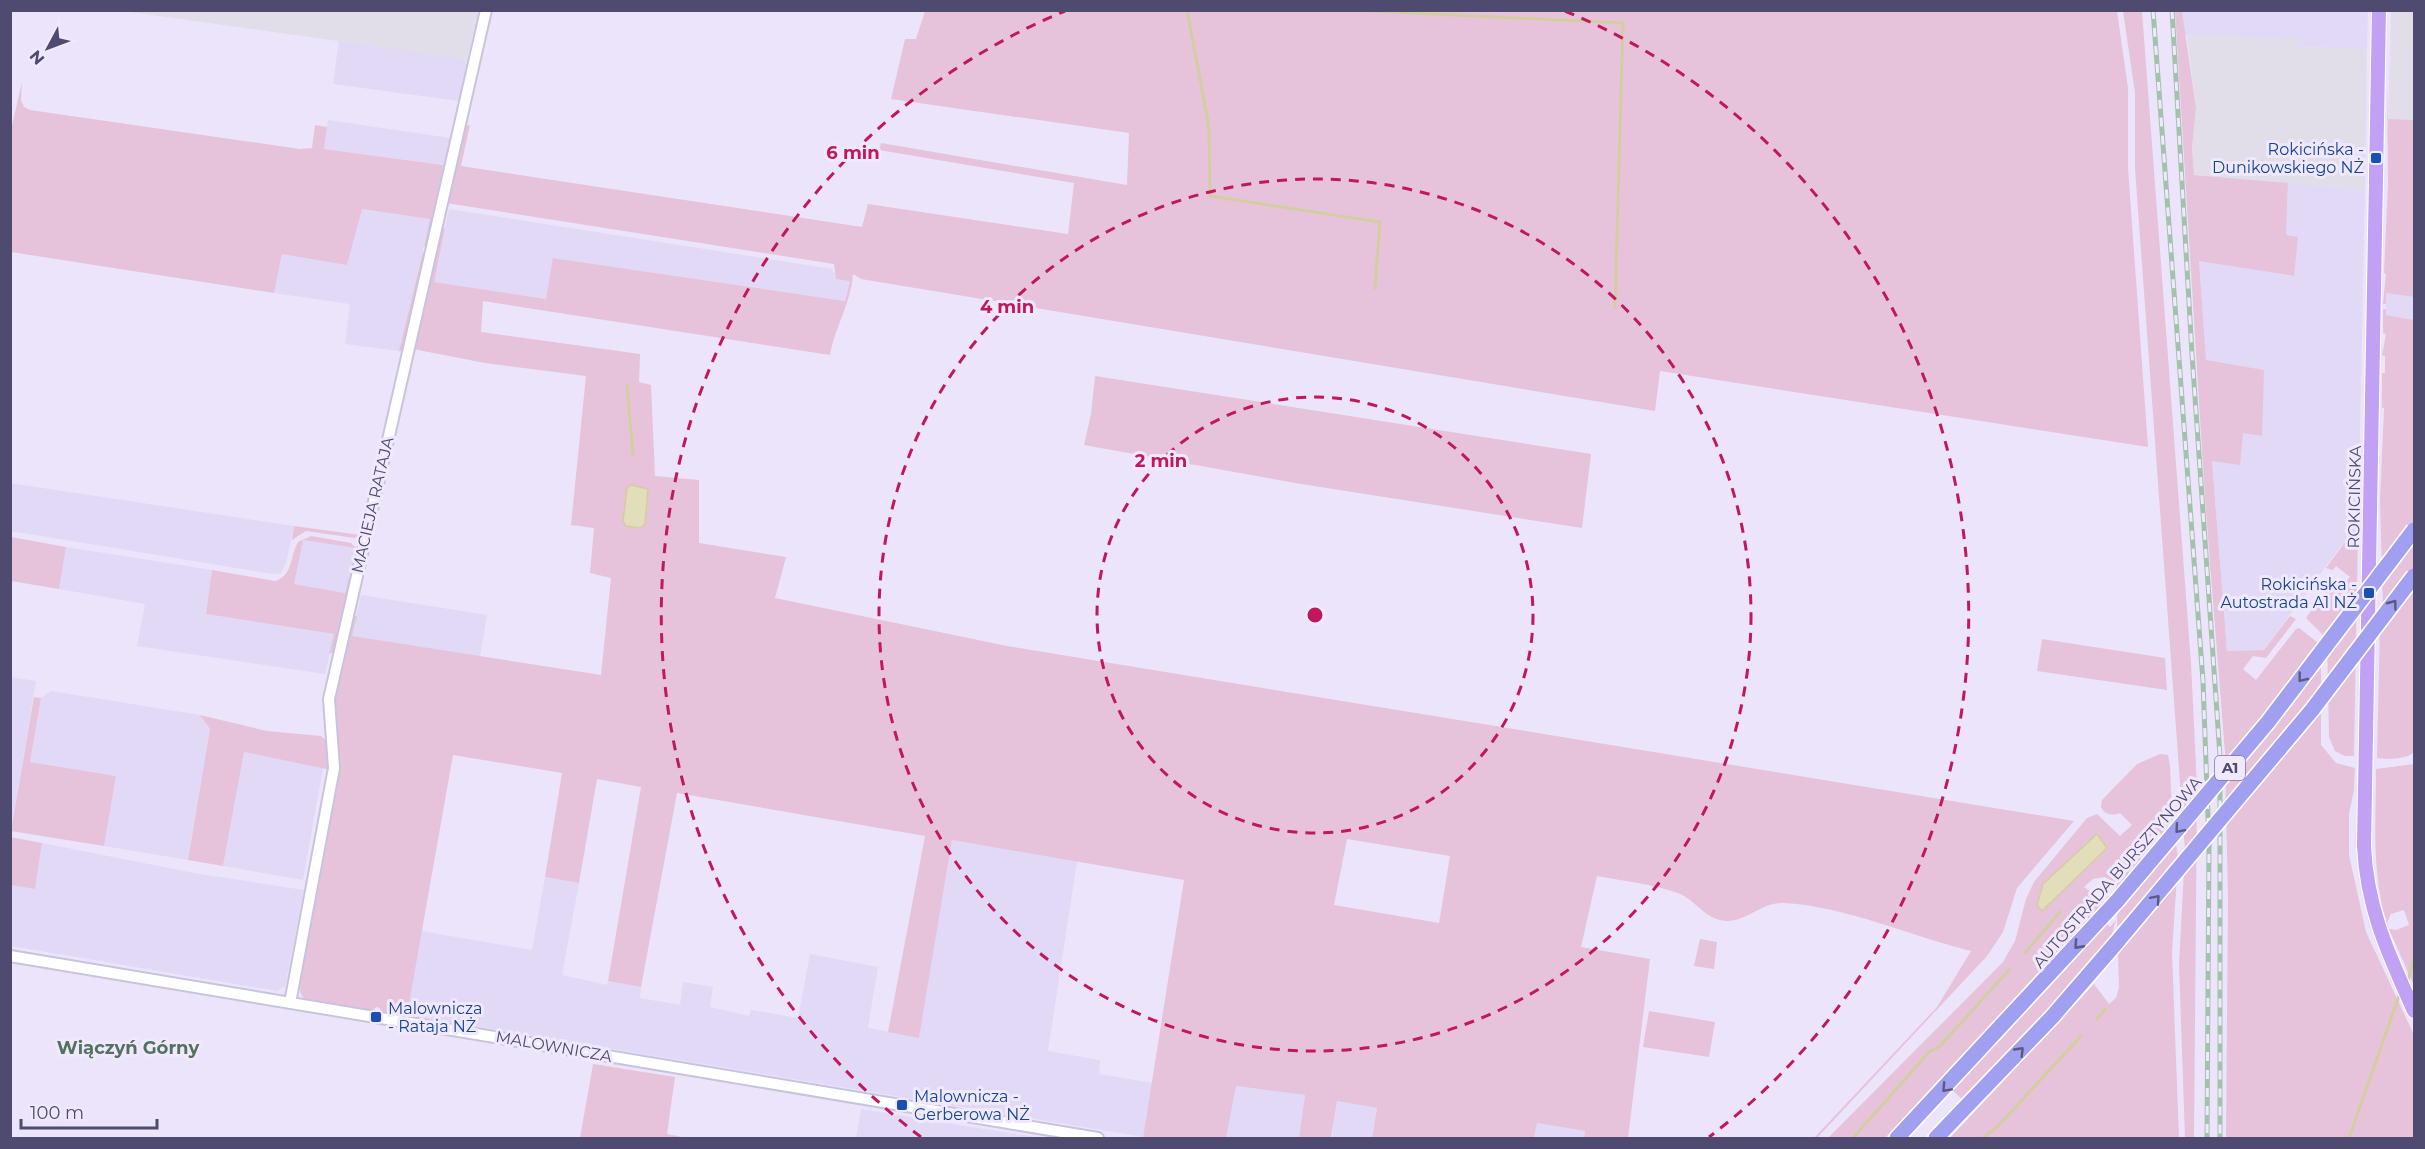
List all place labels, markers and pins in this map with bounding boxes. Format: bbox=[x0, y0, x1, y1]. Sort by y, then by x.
place label: Rokicińska - Dunikowskiego NŻ bbox=[2212, 140, 2364, 177]
marker: Rokicińska - Dunikowskiego NŻ bbox=[2369, 151, 2383, 165]
place label: Rokicińska - Autostrada A1 NŻ bbox=[2221, 575, 2357, 612]
marker: Rokicińska - Autostrada A1 NŻ bbox=[2362, 586, 2376, 600]
centre of rings bbox=[1305, 605, 1325, 625]
place label: Malownicza - Rataja NŻ bbox=[388, 999, 483, 1036]
marker: Malownicza - Rataja NŻ bbox=[369, 1010, 383, 1024]
place label: Malownicza - Gerberowa NŻ bbox=[914, 1087, 1030, 1124]
marker: Malownicza - Gerberowa NŻ bbox=[895, 1098, 909, 1112]

